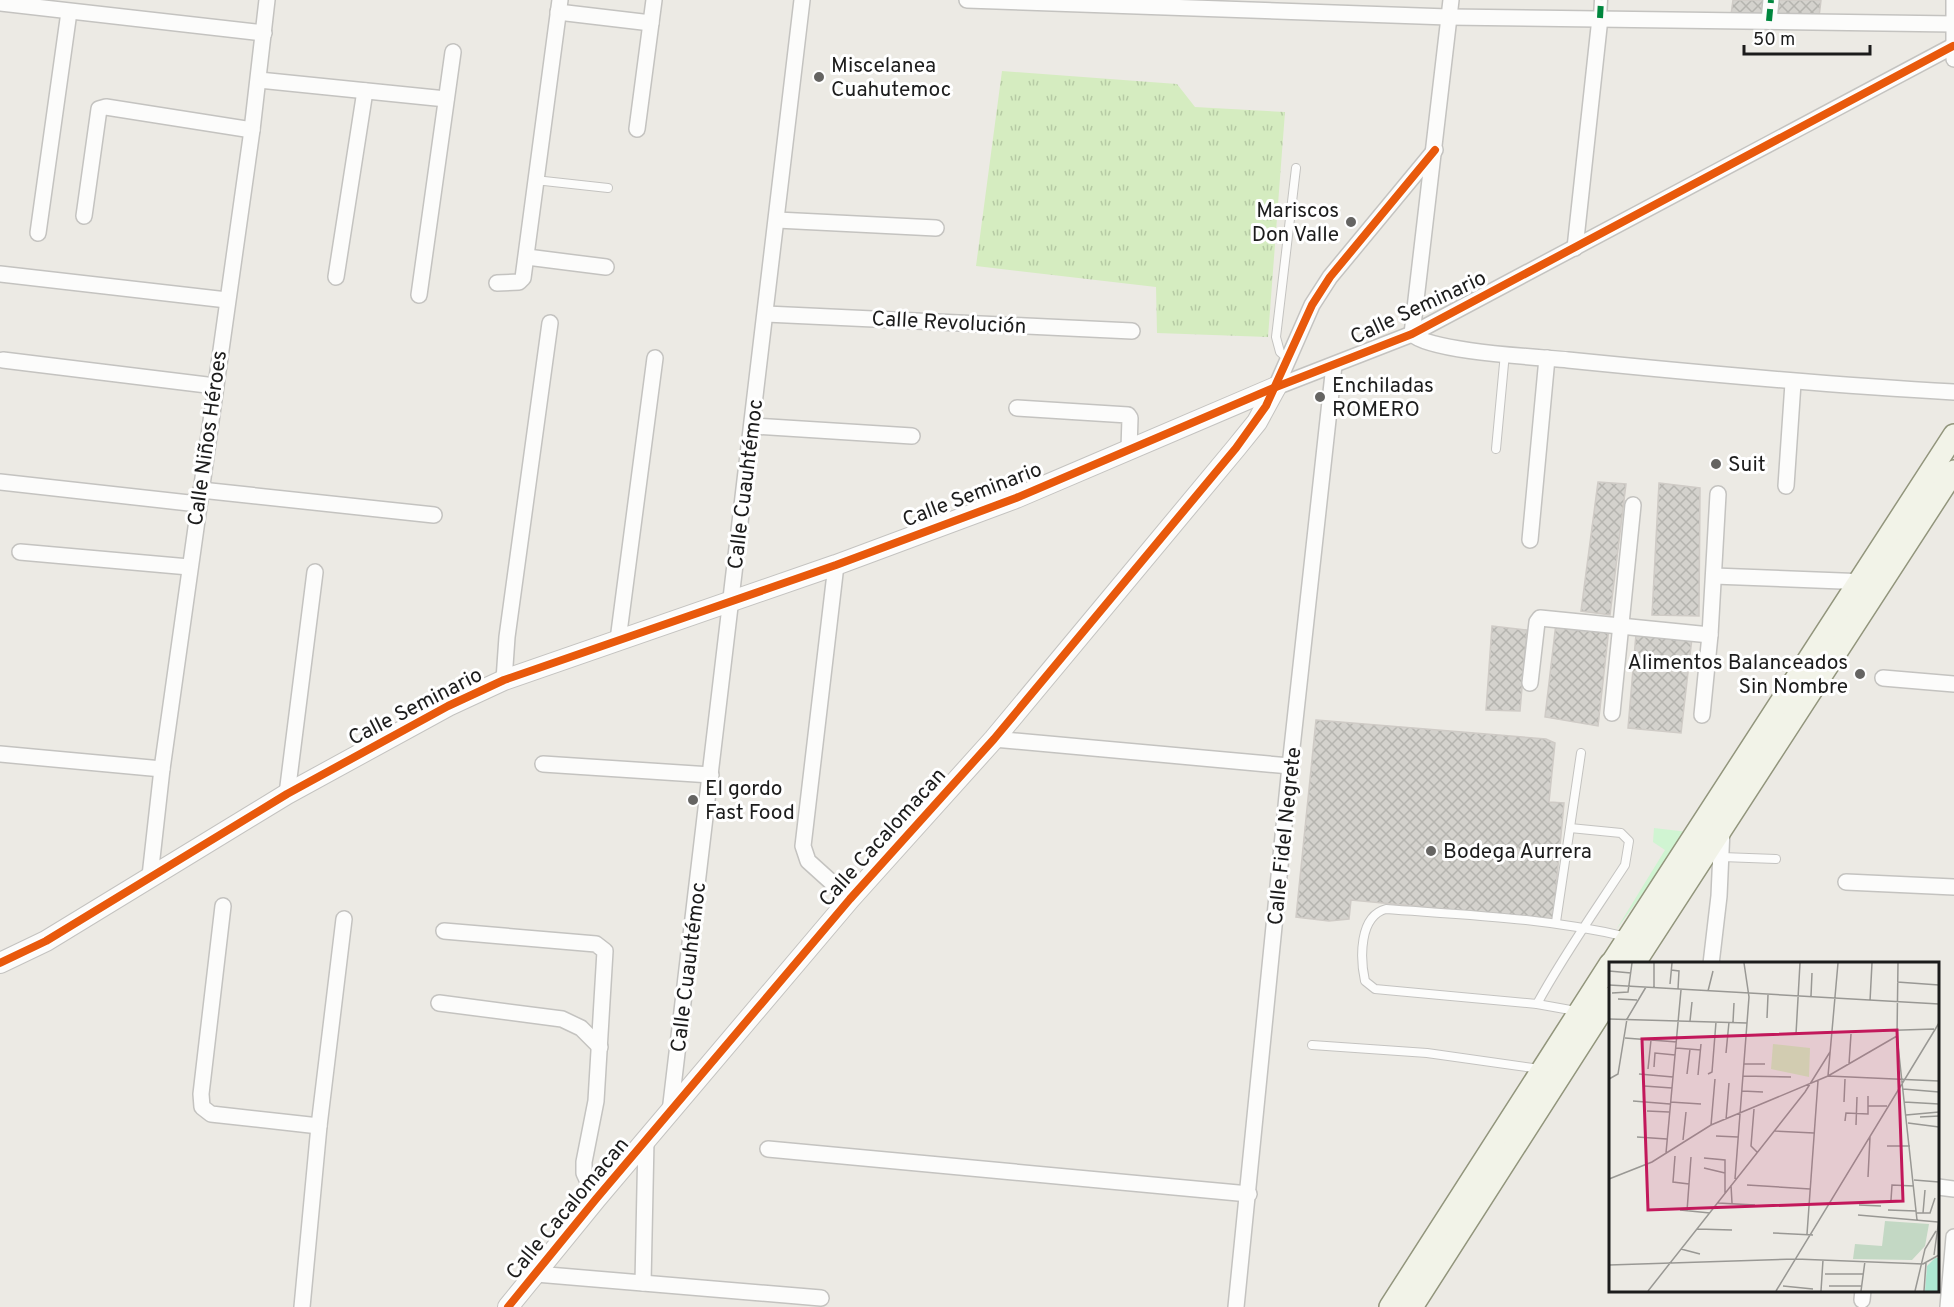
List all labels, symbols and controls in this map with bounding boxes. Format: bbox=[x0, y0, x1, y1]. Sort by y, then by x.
scale bar bbox=[1744, 18, 1870, 56]
text: 50 m bbox=[1753, 29, 1795, 52]
place label: Miscelanea Cuahutemoc bbox=[831, 53, 951, 104]
marker: Miscelanea Cuahutemoc bbox=[812, 70, 826, 84]
place label: Mariscos Don Valle bbox=[1252, 198, 1339, 249]
marker: Mariscos Don Valle bbox=[1344, 215, 1358, 229]
street label: Calle Seminario bbox=[1346, 265, 1491, 352]
street label: Calle Revolución bbox=[871, 306, 1027, 341]
street label: Calle Niños Héroes bbox=[183, 349, 234, 528]
place label: Enchiladas ROMERO bbox=[1332, 373, 1434, 424]
marker: Enchiladas ROMERO bbox=[1313, 390, 1327, 404]
street label: Calle Cuauhtémoc bbox=[723, 397, 770, 571]
place label: Suit bbox=[1728, 452, 1766, 479]
street label: Calle Seminario bbox=[899, 456, 1046, 534]
marker: Suit bbox=[1709, 457, 1723, 471]
place label: Alimentos Balanceados Sin Nombre bbox=[1627, 650, 1848, 701]
street label: Calle Seminario bbox=[344, 662, 487, 753]
marker: Alimentos Balanceados Sin Nombre bbox=[1853, 667, 1867, 681]
street label: Calle Fidel Negrete bbox=[1263, 746, 1308, 927]
street label: Calle Cacalomacan bbox=[814, 763, 953, 913]
place label: El gordo Fast Food bbox=[705, 776, 795, 827]
marker: El gordo Fast Food bbox=[686, 793, 700, 807]
place label: Bodega Aurrera bbox=[1443, 839, 1592, 866]
marker: Bodega Aurrera bbox=[1424, 844, 1438, 858]
street label: Calle Cuauhtémoc bbox=[666, 880, 713, 1054]
inset map bbox=[1609, 962, 1939, 1292]
street label: Calle Cacalomacan bbox=[501, 1132, 636, 1286]

